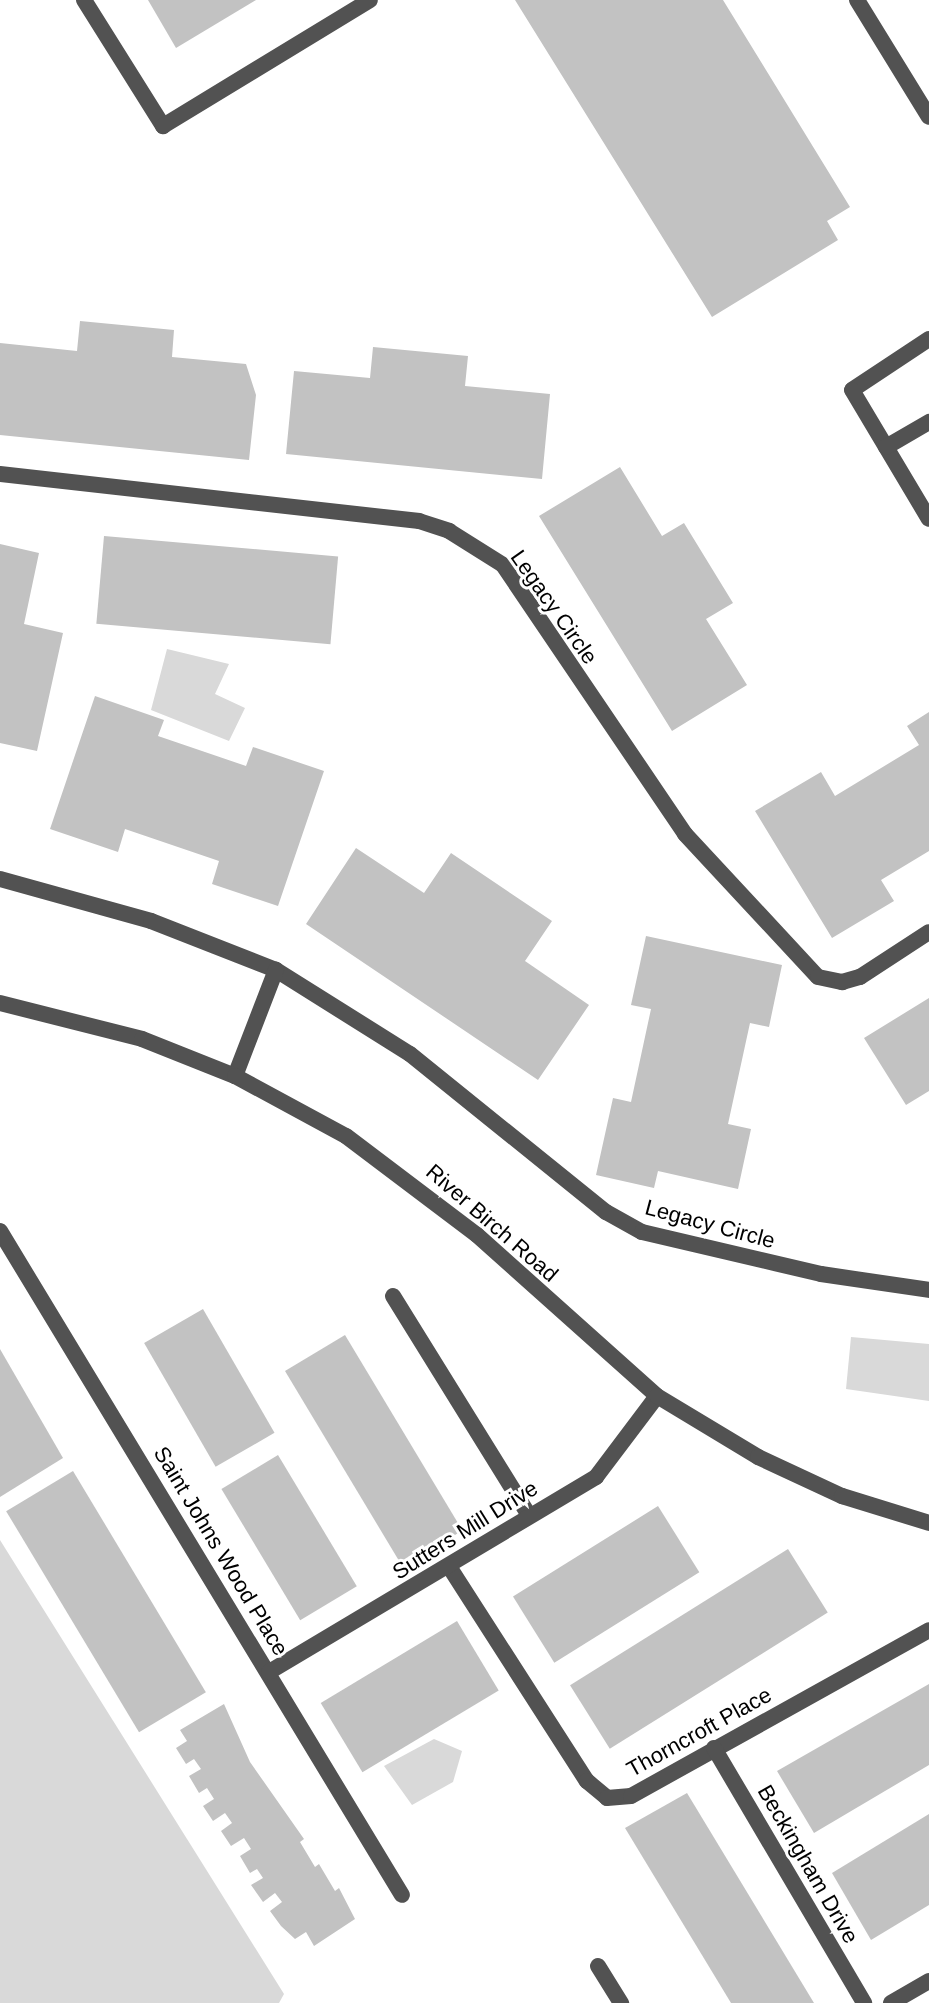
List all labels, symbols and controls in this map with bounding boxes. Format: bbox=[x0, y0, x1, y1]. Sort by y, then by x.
street label: Legacy Circle bbox=[505, 545, 603, 669]
street label: River Birch Road bbox=[421, 1158, 563, 1288]
street label: Legacy Circle bbox=[642, 1194, 778, 1254]
street label: Saint Johns Wood Place bbox=[148, 1442, 294, 1660]
street label: Sutters Mill Drive bbox=[388, 1475, 542, 1585]
street label: Thorncroft Place bbox=[622, 1681, 776, 1783]
street label: Beckingham Drive bbox=[752, 1780, 864, 1948]

